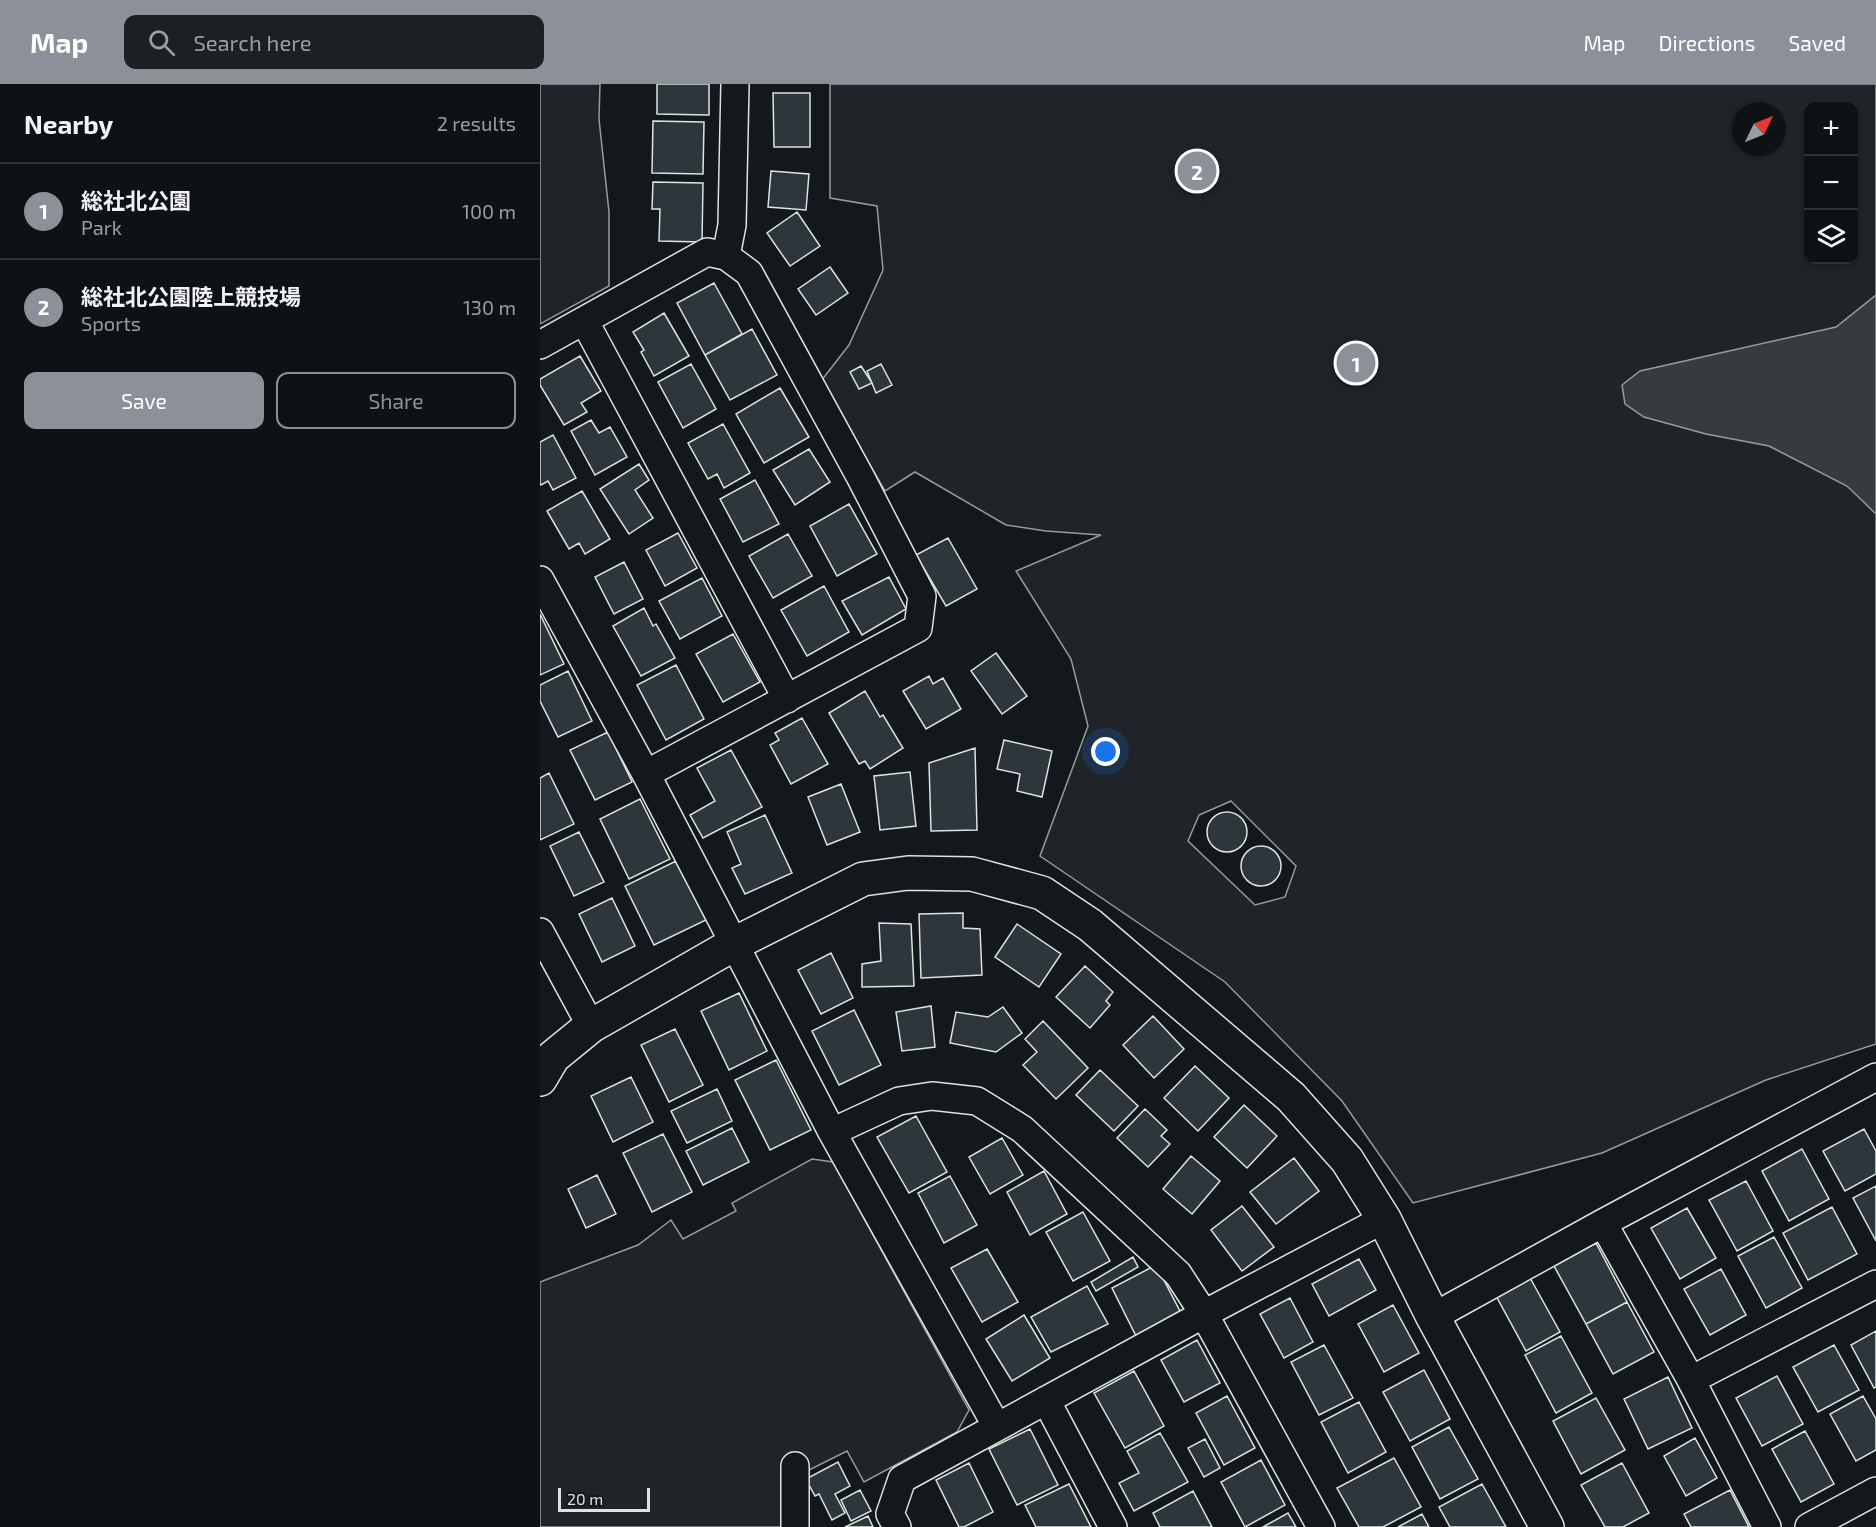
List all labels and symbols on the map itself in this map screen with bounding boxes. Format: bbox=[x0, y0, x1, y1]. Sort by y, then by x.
north arrow bbox=[1732, 102, 1786, 156]
pin: 2 bbox=[1178, 148, 1216, 194]
pin: 1 bbox=[1336, 340, 1376, 386]
your location bbox=[1091, 737, 1120, 766]
scale bar bbox=[558, 1485, 650, 1512]

